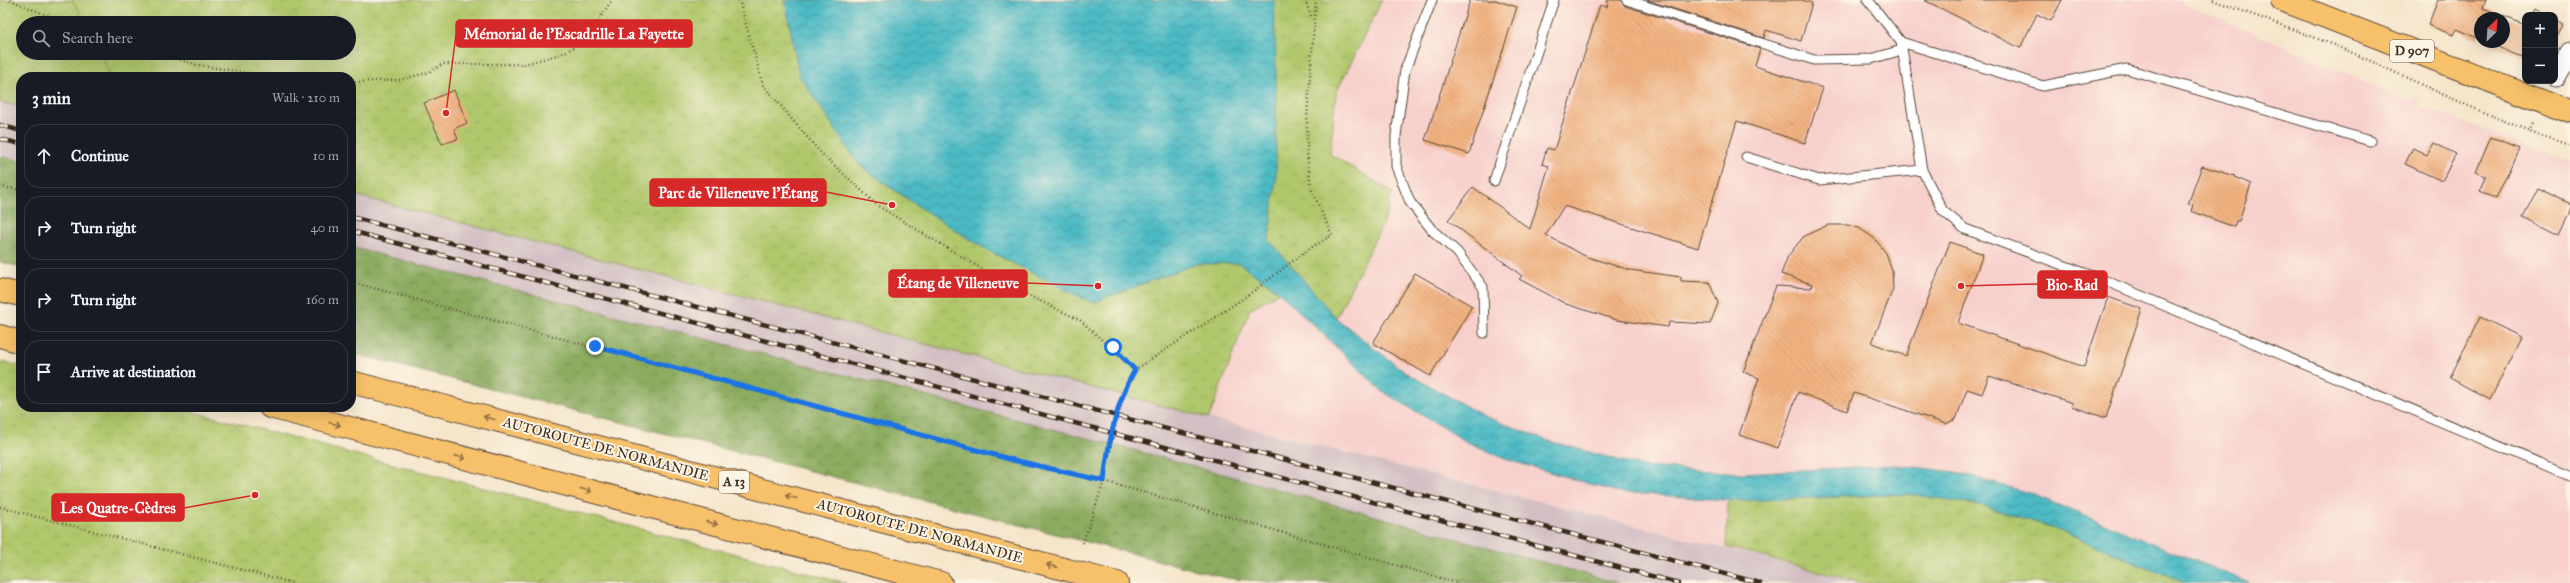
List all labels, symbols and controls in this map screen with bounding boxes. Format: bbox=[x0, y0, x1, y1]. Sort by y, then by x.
north arrow bbox=[2474, 12, 2510, 48]
map controls bbox=[2522, 12, 2558, 84]
button: + bbox=[2522, 12, 2558, 48]
search box bbox=[16, 16, 356, 60]
callout: Mémorial de l’Escadrille La Fayette bbox=[456, 20, 692, 47]
text: Mémorial de l’Escadrille La Fayette bbox=[464, 25, 685, 44]
icon: search bbox=[30, 27, 52, 49]
text: Search here bbox=[62, 29, 133, 47]
road number: D 907 bbox=[2390, 40, 2434, 62]
button: − bbox=[2522, 48, 2558, 84]
text: 3 min bbox=[32, 88, 71, 109]
text: Walk · 210 m bbox=[272, 90, 340, 106]
icon: ahead bbox=[33, 145, 55, 167]
text: Continue bbox=[71, 147, 129, 165]
text: 10 m bbox=[313, 148, 339, 164]
callout: Parc de Villeneuve l'Étang bbox=[650, 179, 826, 206]
text: Parc de Villeneuve l'Étang bbox=[658, 183, 819, 203]
icon: right bbox=[33, 217, 55, 239]
text: Turn right bbox=[71, 219, 136, 237]
text: 40 m bbox=[310, 220, 339, 236]
callout: Étang de Villeneuve bbox=[889, 270, 1027, 297]
callout: Bio-Rad bbox=[2038, 271, 2107, 298]
text: Étang de Villeneuve bbox=[897, 273, 1020, 293]
text: Bio-Rad bbox=[2046, 276, 2099, 294]
icon: right bbox=[33, 289, 55, 311]
text: Turn right bbox=[71, 291, 136, 309]
text: 160 m bbox=[306, 292, 339, 308]
route end bbox=[586, 337, 604, 355]
route start bbox=[1104, 338, 1122, 356]
icon: arrive bbox=[33, 361, 55, 383]
text: Arrive at destination bbox=[71, 363, 196, 381]
street label: AUTOROUTE DE NORMANDIE bbox=[500, 413, 711, 485]
one-way arrow bbox=[483, 414, 496, 421]
one-way arrow bbox=[328, 421, 341, 428]
one-way arrow bbox=[453, 454, 466, 461]
road number: A 13 bbox=[719, 471, 749, 493]
one-way arrow bbox=[579, 487, 592, 494]
one-way arrow bbox=[785, 493, 798, 501]
callout: Les Quatre-Cèdres bbox=[52, 494, 184, 521]
street label: AUTOROUTE DE NORMANDIE bbox=[814, 495, 1025, 567]
text: Les Quatre-Cèdres bbox=[60, 499, 176, 518]
one-way arrow bbox=[705, 520, 718, 527]
one-way arrow bbox=[1046, 562, 1059, 569]

